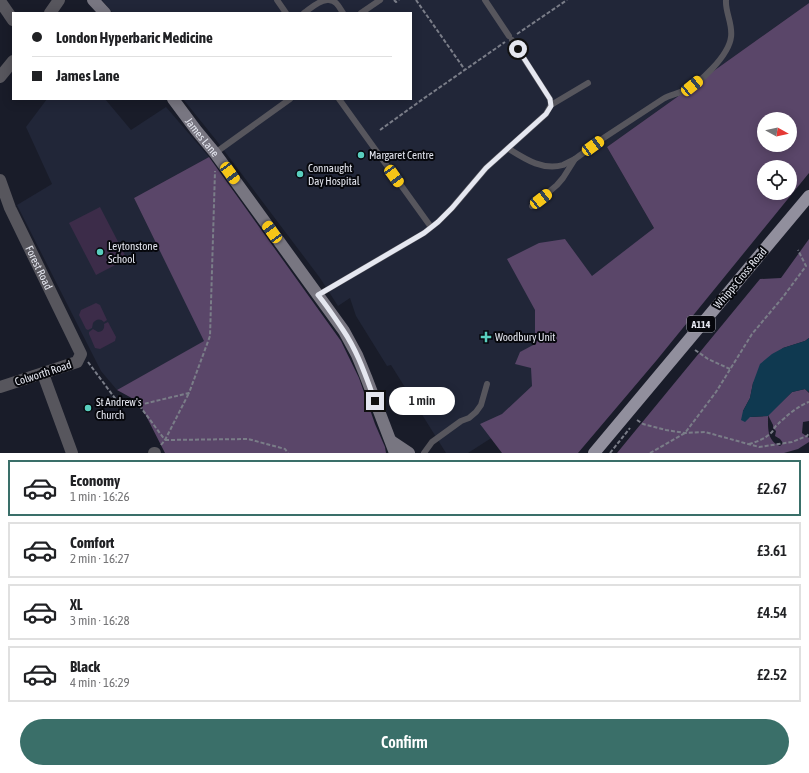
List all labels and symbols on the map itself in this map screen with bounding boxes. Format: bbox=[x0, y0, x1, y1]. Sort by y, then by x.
route start bbox=[509, 40, 527, 58]
car bbox=[679, 74, 705, 98]
north arrow bbox=[757, 112, 797, 152]
street label: James Lane bbox=[183, 115, 222, 159]
car bbox=[580, 134, 606, 158]
place label: Margaret Centre bbox=[369, 149, 434, 161]
marker: Margaret Centre bbox=[356, 150, 366, 160]
car bbox=[218, 160, 242, 186]
place label: Connaught Day Hospital bbox=[308, 162, 360, 187]
car bbox=[382, 163, 406, 189]
marker: Connaught Day Hospital bbox=[295, 169, 305, 179]
car bbox=[528, 187, 554, 211]
car bbox=[260, 219, 284, 245]
place label: Leytonstone School bbox=[108, 240, 158, 265]
street label: Forest Road bbox=[23, 244, 55, 291]
street label: Whipps Cross Road bbox=[711, 245, 769, 311]
marker: Leytonstone School bbox=[95, 247, 105, 257]
road number: A114 bbox=[687, 316, 715, 332]
marker: Woodbury Unit bbox=[480, 331, 492, 343]
place label: Woodbury Unit bbox=[495, 331, 556, 343]
street label: Colworth Road bbox=[13, 358, 73, 388]
callout: 1 min bbox=[389, 387, 455, 415]
route end bbox=[366, 392, 384, 410]
place label: St Andrew's Church bbox=[96, 396, 142, 421]
marker: St Andrew's Church bbox=[83, 403, 93, 413]

